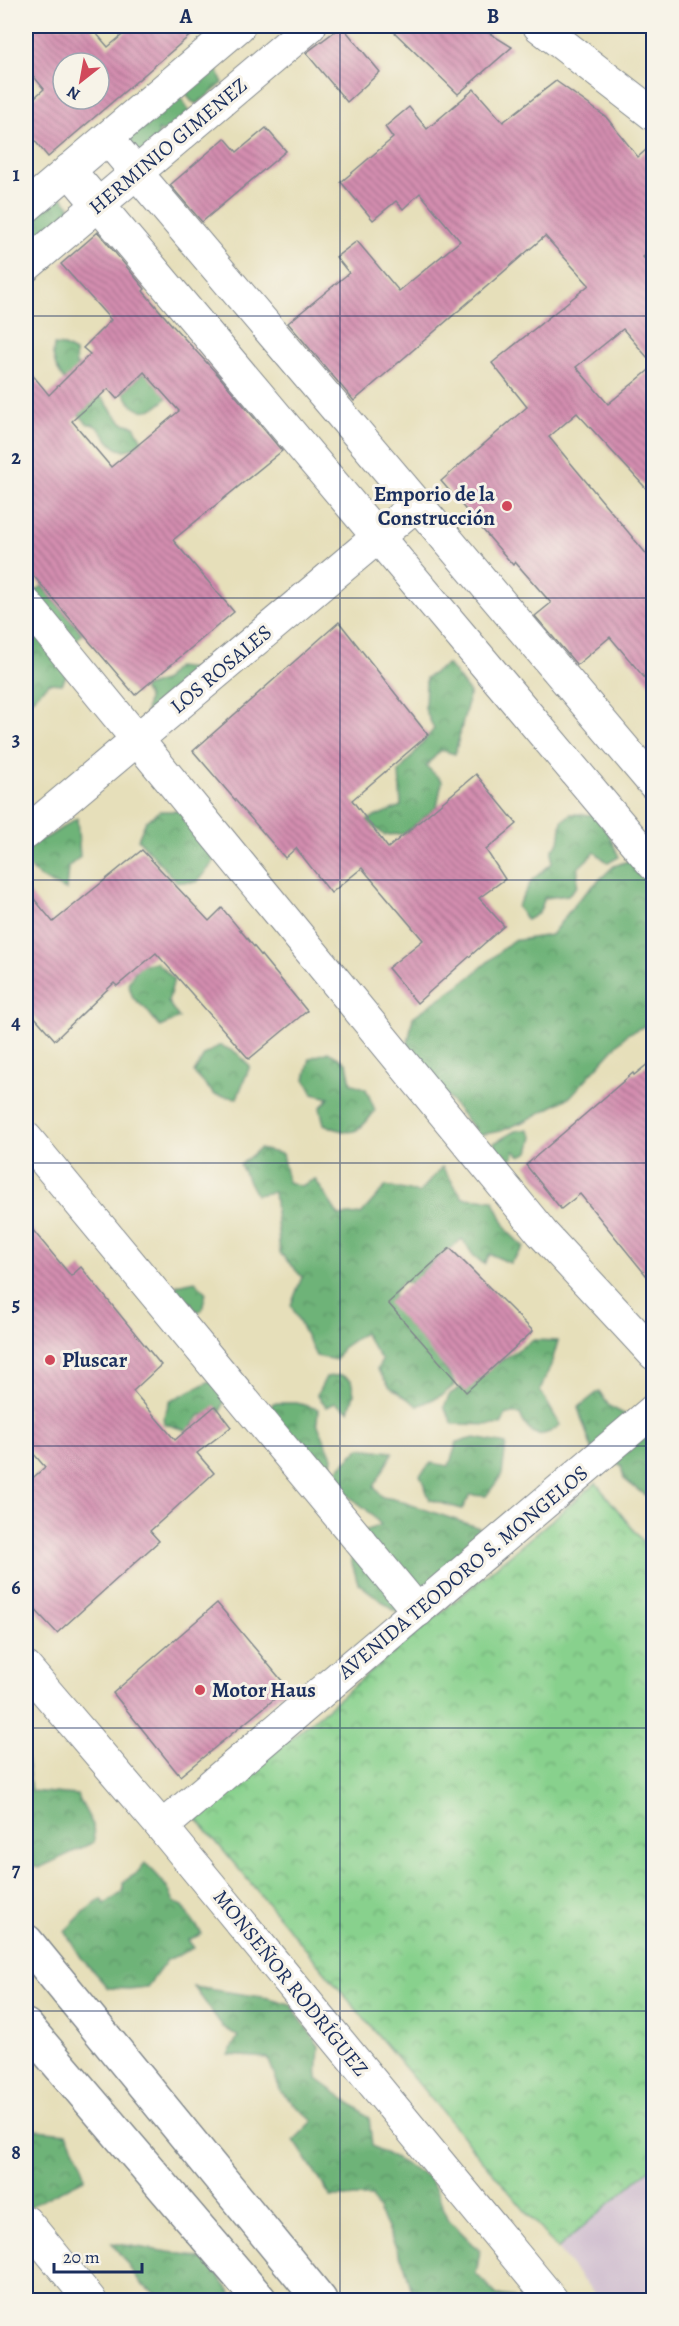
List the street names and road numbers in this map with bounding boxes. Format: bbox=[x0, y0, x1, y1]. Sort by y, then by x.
street label: HERMINIO GIMENEZ bbox=[83, 71, 253, 221]
street label: LOS ROSALES bbox=[164, 618, 278, 720]
street label: AVENIDA TEODORO S. MONGELOS bbox=[331, 1459, 594, 1686]
street label: MONSEÑOR RODRÍGUEZ bbox=[207, 1884, 375, 2082]

